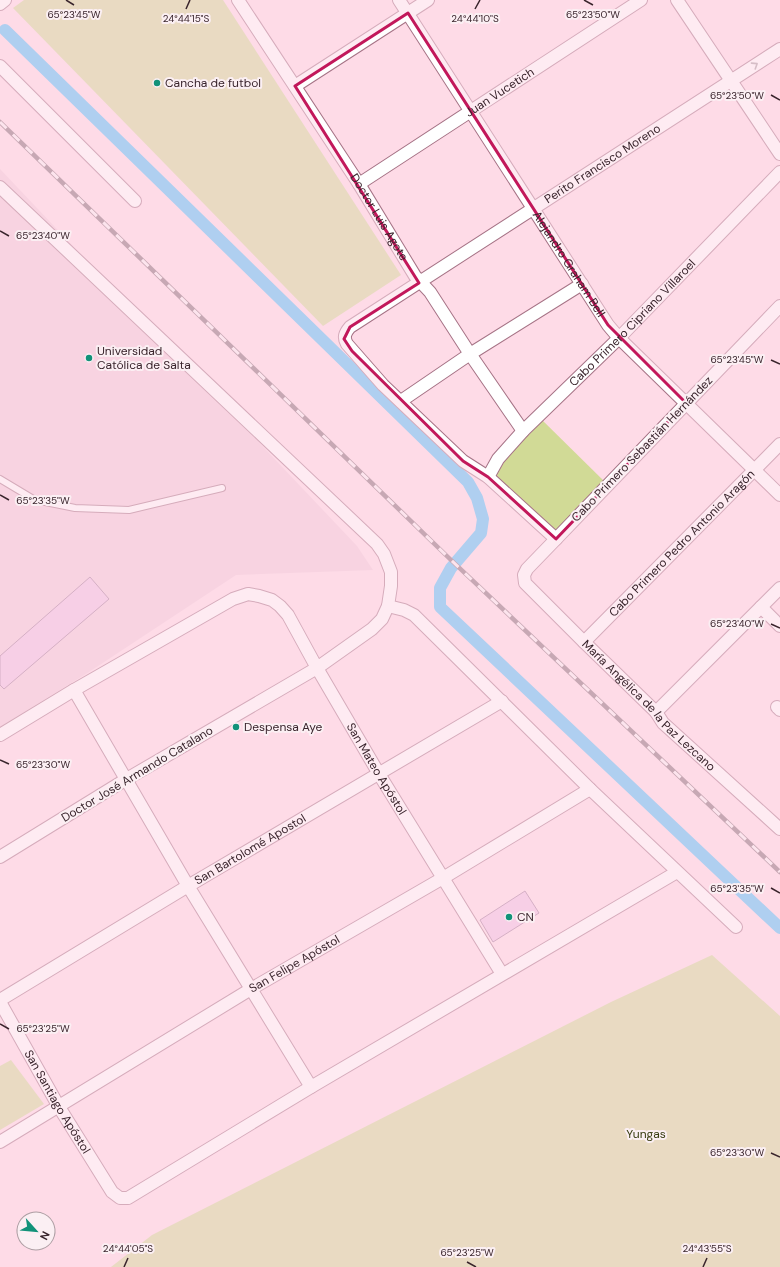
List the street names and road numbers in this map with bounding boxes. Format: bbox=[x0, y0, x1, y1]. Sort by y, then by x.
street label: Juan Vucetich bbox=[462, 64, 537, 121]
street label: Perito Francisco Moreno bbox=[541, 120, 664, 207]
street label: Doctor Luis Agote bbox=[346, 170, 412, 264]
street label: Alejandro Graham Bell bbox=[529, 208, 609, 320]
street label: Cabo Primero Cipriano Villaroel bbox=[566, 256, 699, 390]
street label: Cabo Primero Sebastián Hernández bbox=[568, 373, 716, 525]
street label: Cabo Primero Pedro Antonio Aragón bbox=[605, 466, 758, 620]
street label: María Angélica de la Paz Lezcano bbox=[578, 636, 719, 775]
street label: San Mateo Apóstol bbox=[343, 720, 410, 818]
street label: Doctor José Armando Catalano bbox=[58, 722, 216, 826]
street label: San Bartolomé Apostol bbox=[191, 810, 309, 888]
street label: San Felipe Apóstol bbox=[246, 931, 343, 997]
street label: San Santiago Apóstol bbox=[21, 1047, 94, 1157]

